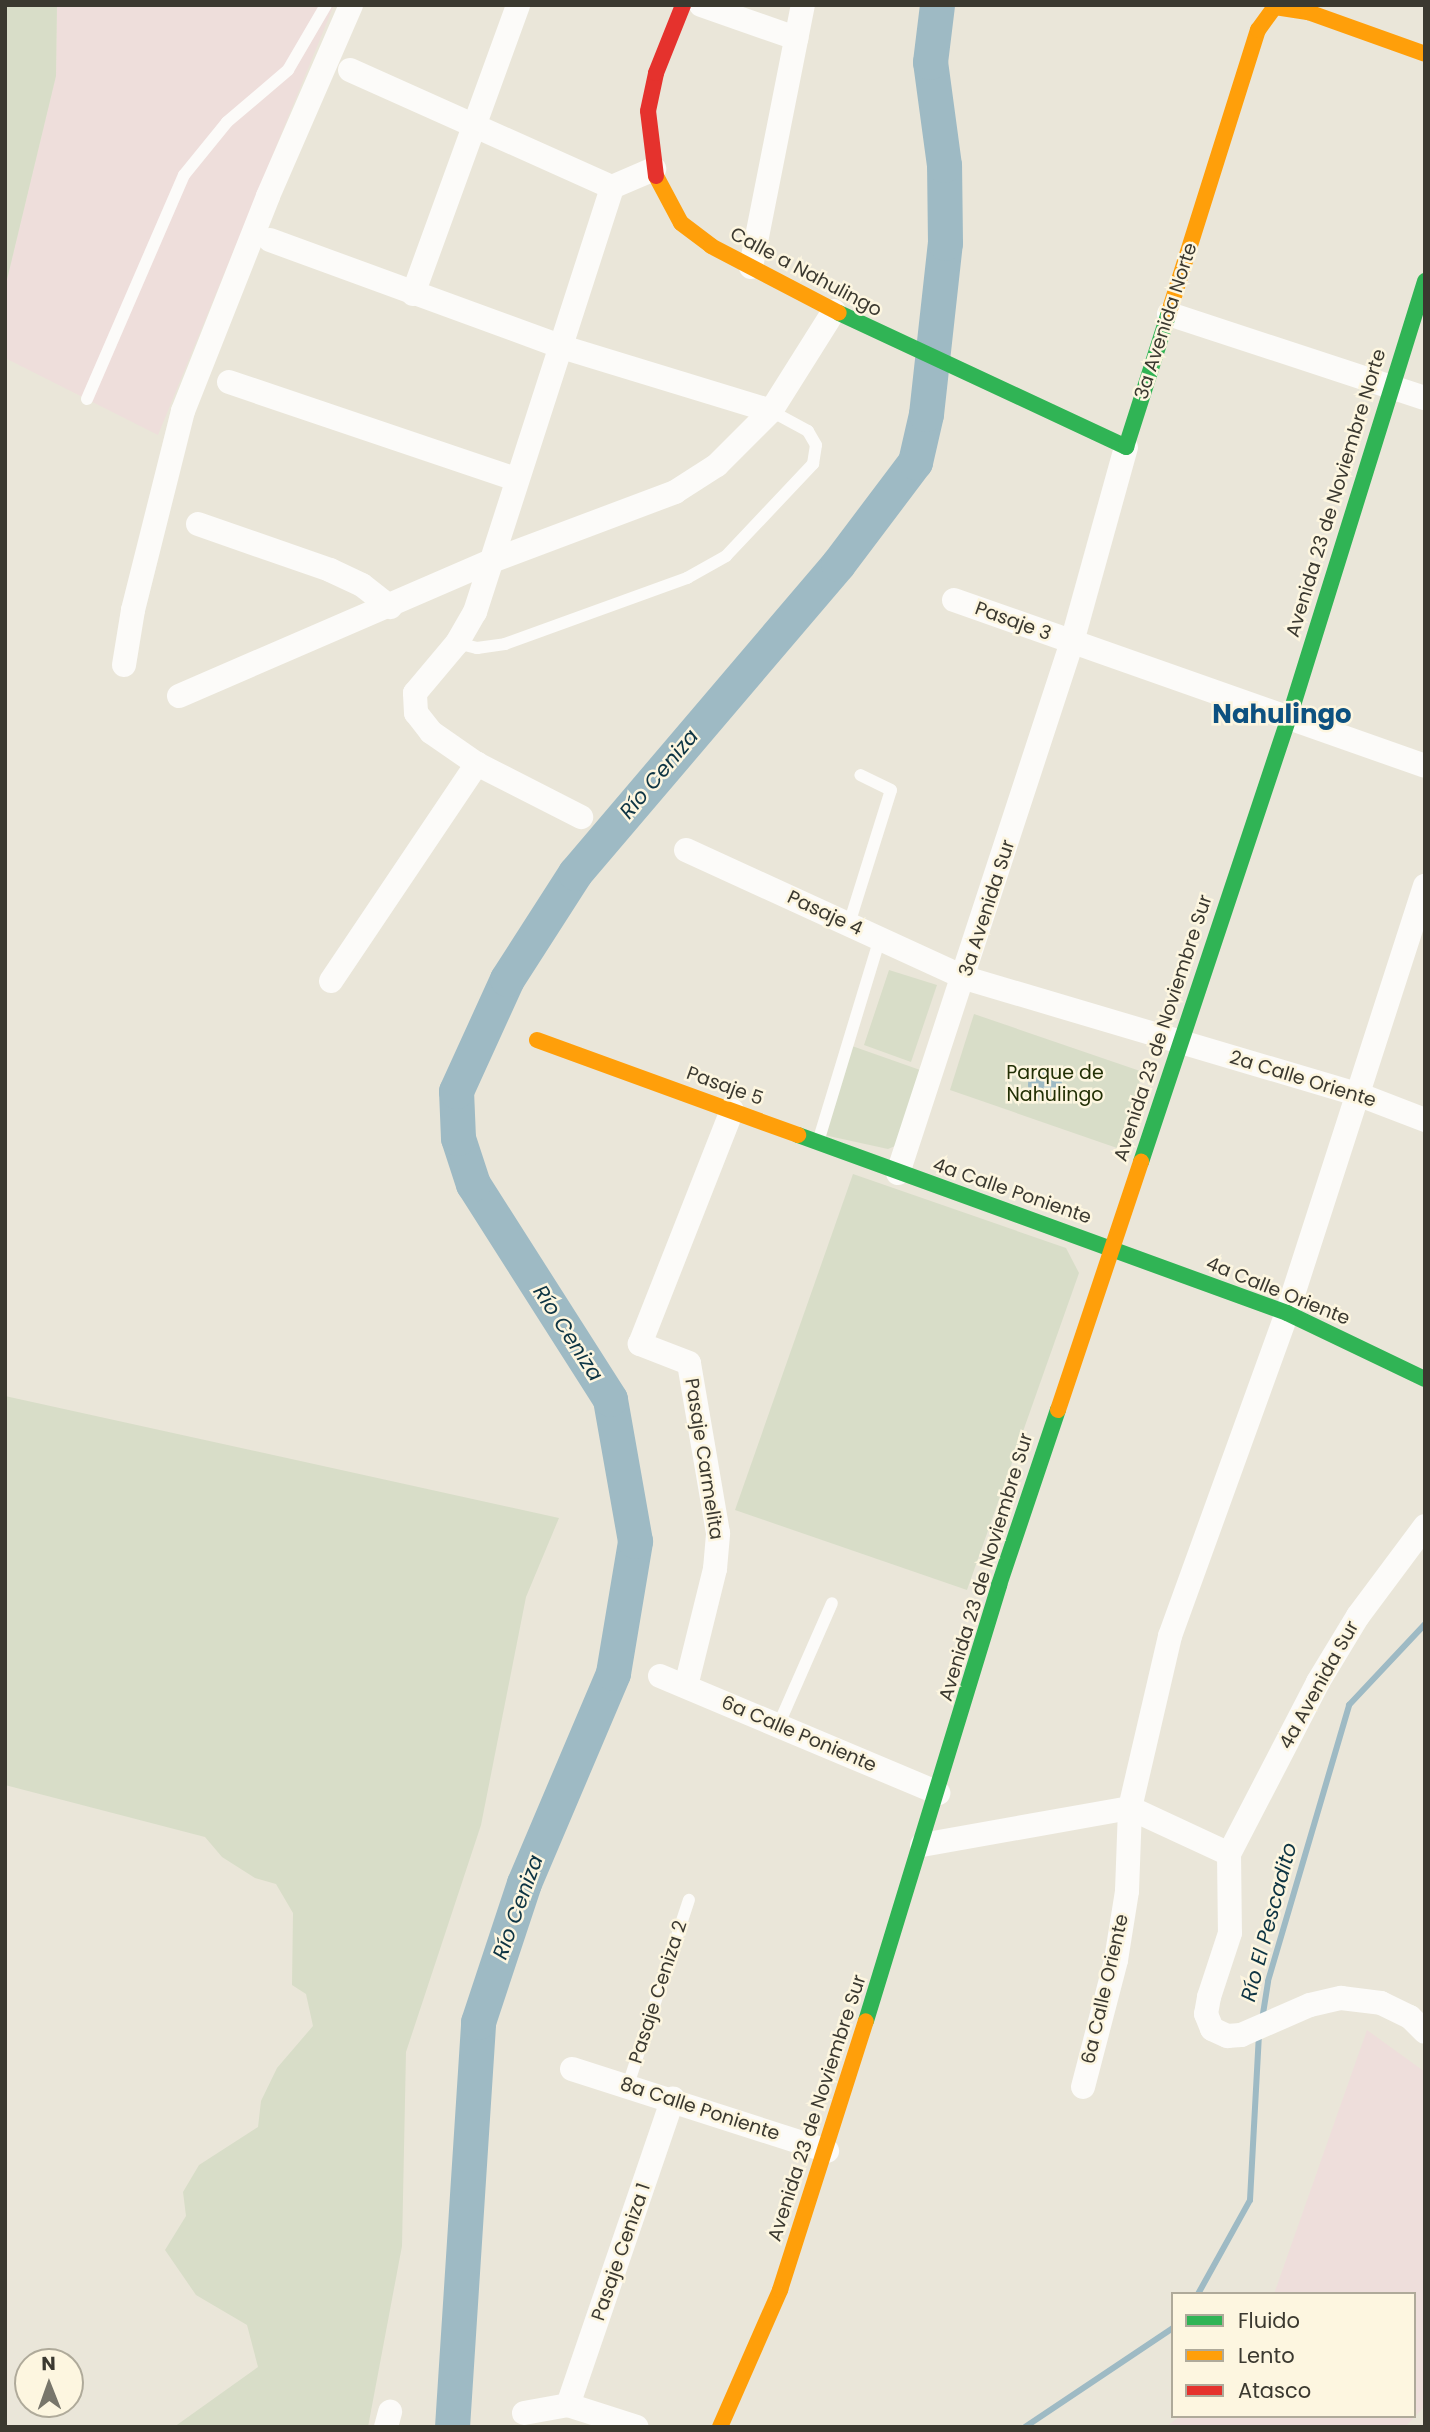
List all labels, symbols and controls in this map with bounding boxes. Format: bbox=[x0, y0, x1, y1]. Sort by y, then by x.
street label: Calle a Nahulingo bbox=[726, 222, 886, 322]
street label: 3a Avenida Norte bbox=[1130, 240, 1202, 402]
street label: Avenida 23 de Noviembre Norte bbox=[1281, 346, 1391, 640]
street label: Pasaje 3 bbox=[972, 597, 1054, 645]
district label: Nahulingo bbox=[1212, 699, 1352, 731]
water label: Río Ceniza bbox=[614, 724, 704, 824]
street label: 3a Avenida Sur bbox=[954, 837, 1020, 979]
street label: Pasaje 4 bbox=[784, 886, 866, 940]
street label: Avenida 23 de Noviembre Sur bbox=[1109, 892, 1217, 1164]
street label: 2a Calle Oriente bbox=[1227, 1046, 1379, 1112]
street label: Pasaje 5 bbox=[683, 1062, 767, 1110]
park label: Parque de Nahulingo bbox=[1006, 1062, 1104, 1106]
street label: 4a Calle Poniente bbox=[930, 1153, 1094, 1229]
street label: 4a Calle Oriente bbox=[1203, 1252, 1353, 1330]
water label: Río Ceniza bbox=[528, 1280, 608, 1386]
street label: Pasaje Carmelita bbox=[680, 1377, 728, 1541]
street label: Avenida 23 de Noviembre Sur bbox=[934, 1430, 1038, 1704]
street label: 4a Avenida Sur bbox=[1274, 1617, 1364, 1753]
street label: 6a Calle Poniente bbox=[718, 1691, 880, 1777]
water label: Río El Pescadito bbox=[1236, 1840, 1302, 2004]
water label: Río Ceniza bbox=[487, 1851, 549, 1963]
street label: 6a Calle Oriente bbox=[1077, 1912, 1133, 2066]
street label: Pasaje Ceniza 2 bbox=[624, 1918, 692, 2066]
street label: Avenida 23 de Noviembre Sur bbox=[763, 1972, 871, 2244]
street label: 8a Calle Poniente bbox=[617, 2072, 783, 2146]
street label: Pasaje Ceniza 1 bbox=[587, 2180, 655, 2324]
legend bbox=[1171, 2292, 1416, 2418]
text: Fluido bbox=[1238, 2306, 1300, 2335]
text: Lento bbox=[1238, 2341, 1295, 2370]
north arrow bbox=[14, 2348, 84, 2418]
text: N bbox=[41, 2350, 56, 2377]
text: Atasco bbox=[1238, 2376, 1311, 2405]

